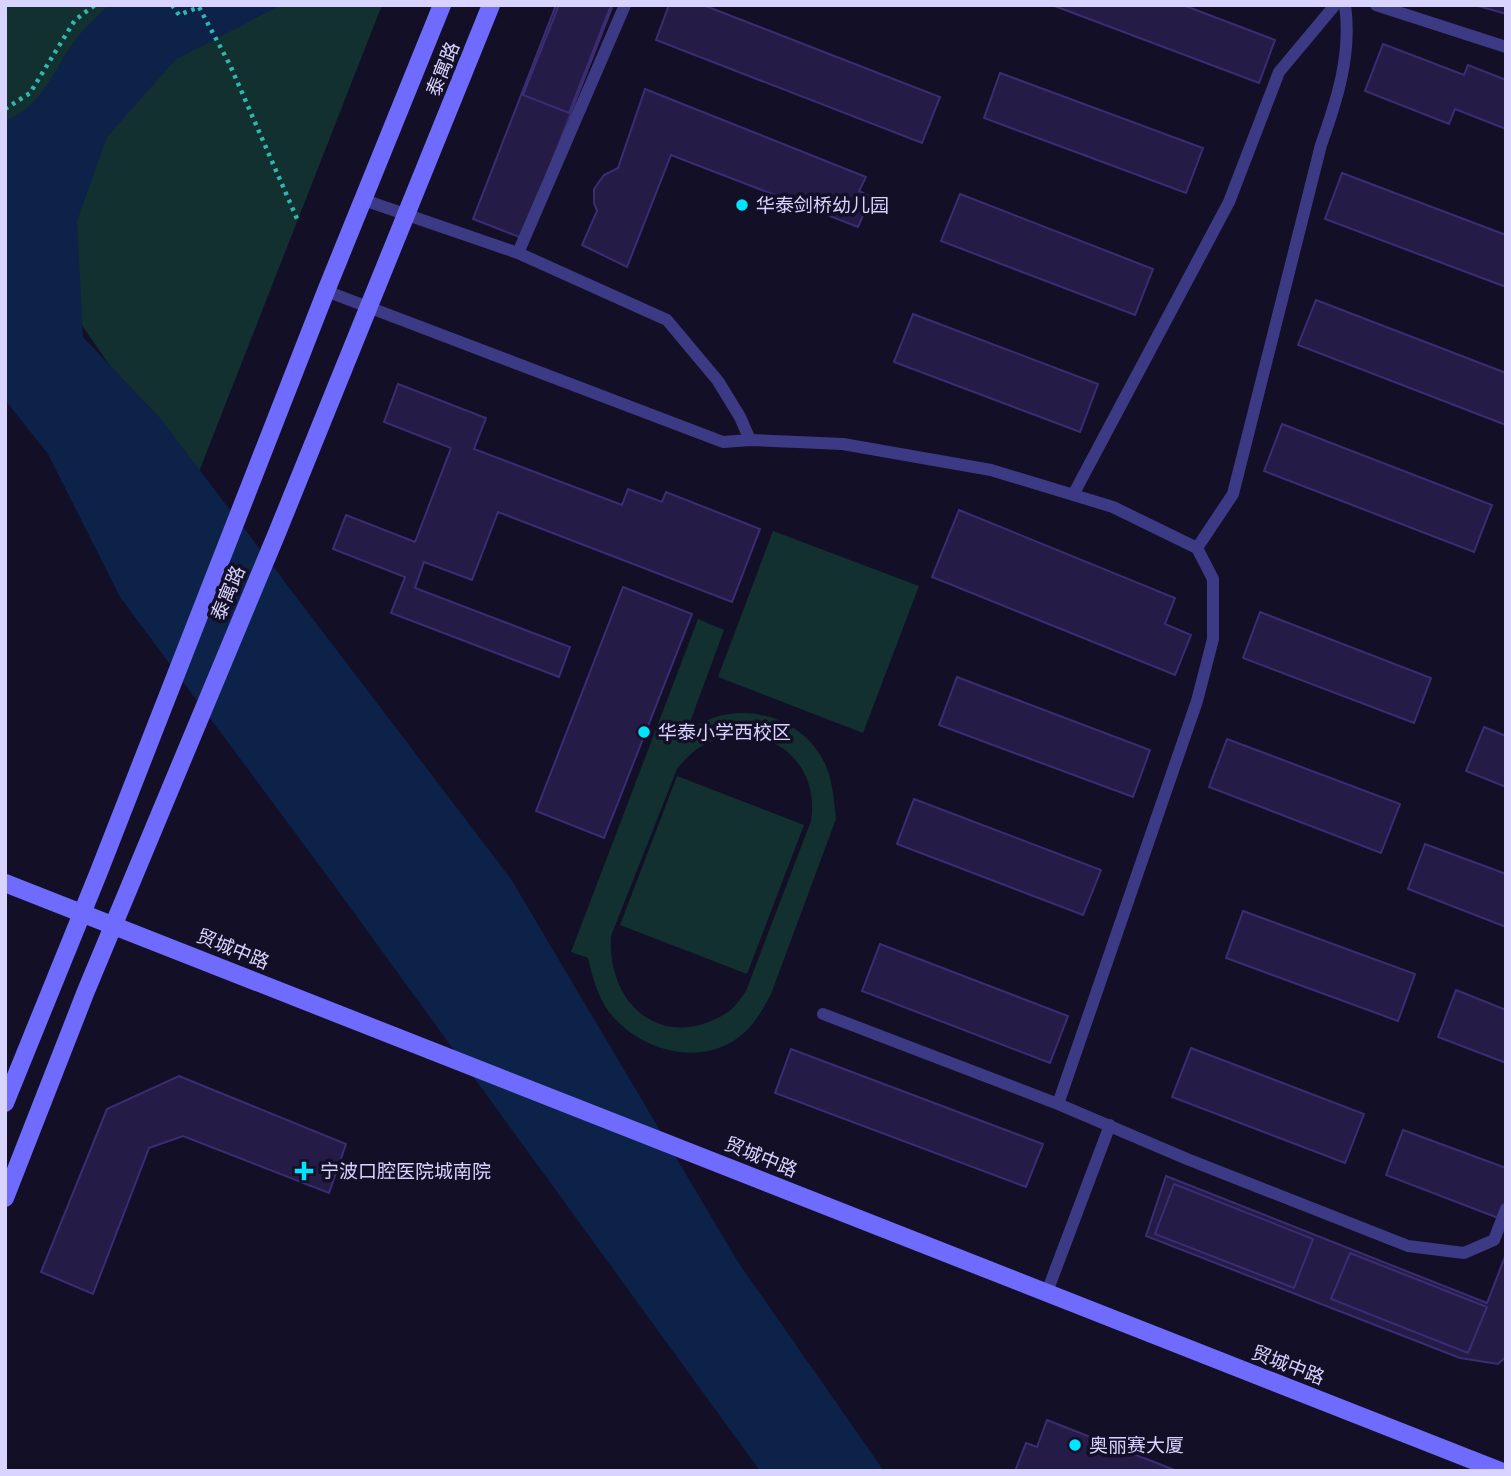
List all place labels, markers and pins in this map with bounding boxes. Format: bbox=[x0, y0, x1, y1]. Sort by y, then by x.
place label: 华泰剑桥幼儿园 bbox=[756, 194, 889, 217]
marker: 华泰剑桥幼儿园 bbox=[734, 197, 750, 213]
place label: 华泰小学西校区 bbox=[658, 721, 791, 744]
marker: 华泰小学西校区 bbox=[636, 724, 652, 740]
place label: 宁波口腔医院城南院 bbox=[320, 1160, 491, 1183]
marker: 宁波口腔医院城南院 bbox=[294, 1161, 314, 1181]
place label: 奥丽赛大厦 bbox=[1089, 1434, 1184, 1457]
marker: 奥丽赛大厦 bbox=[1067, 1437, 1083, 1453]

